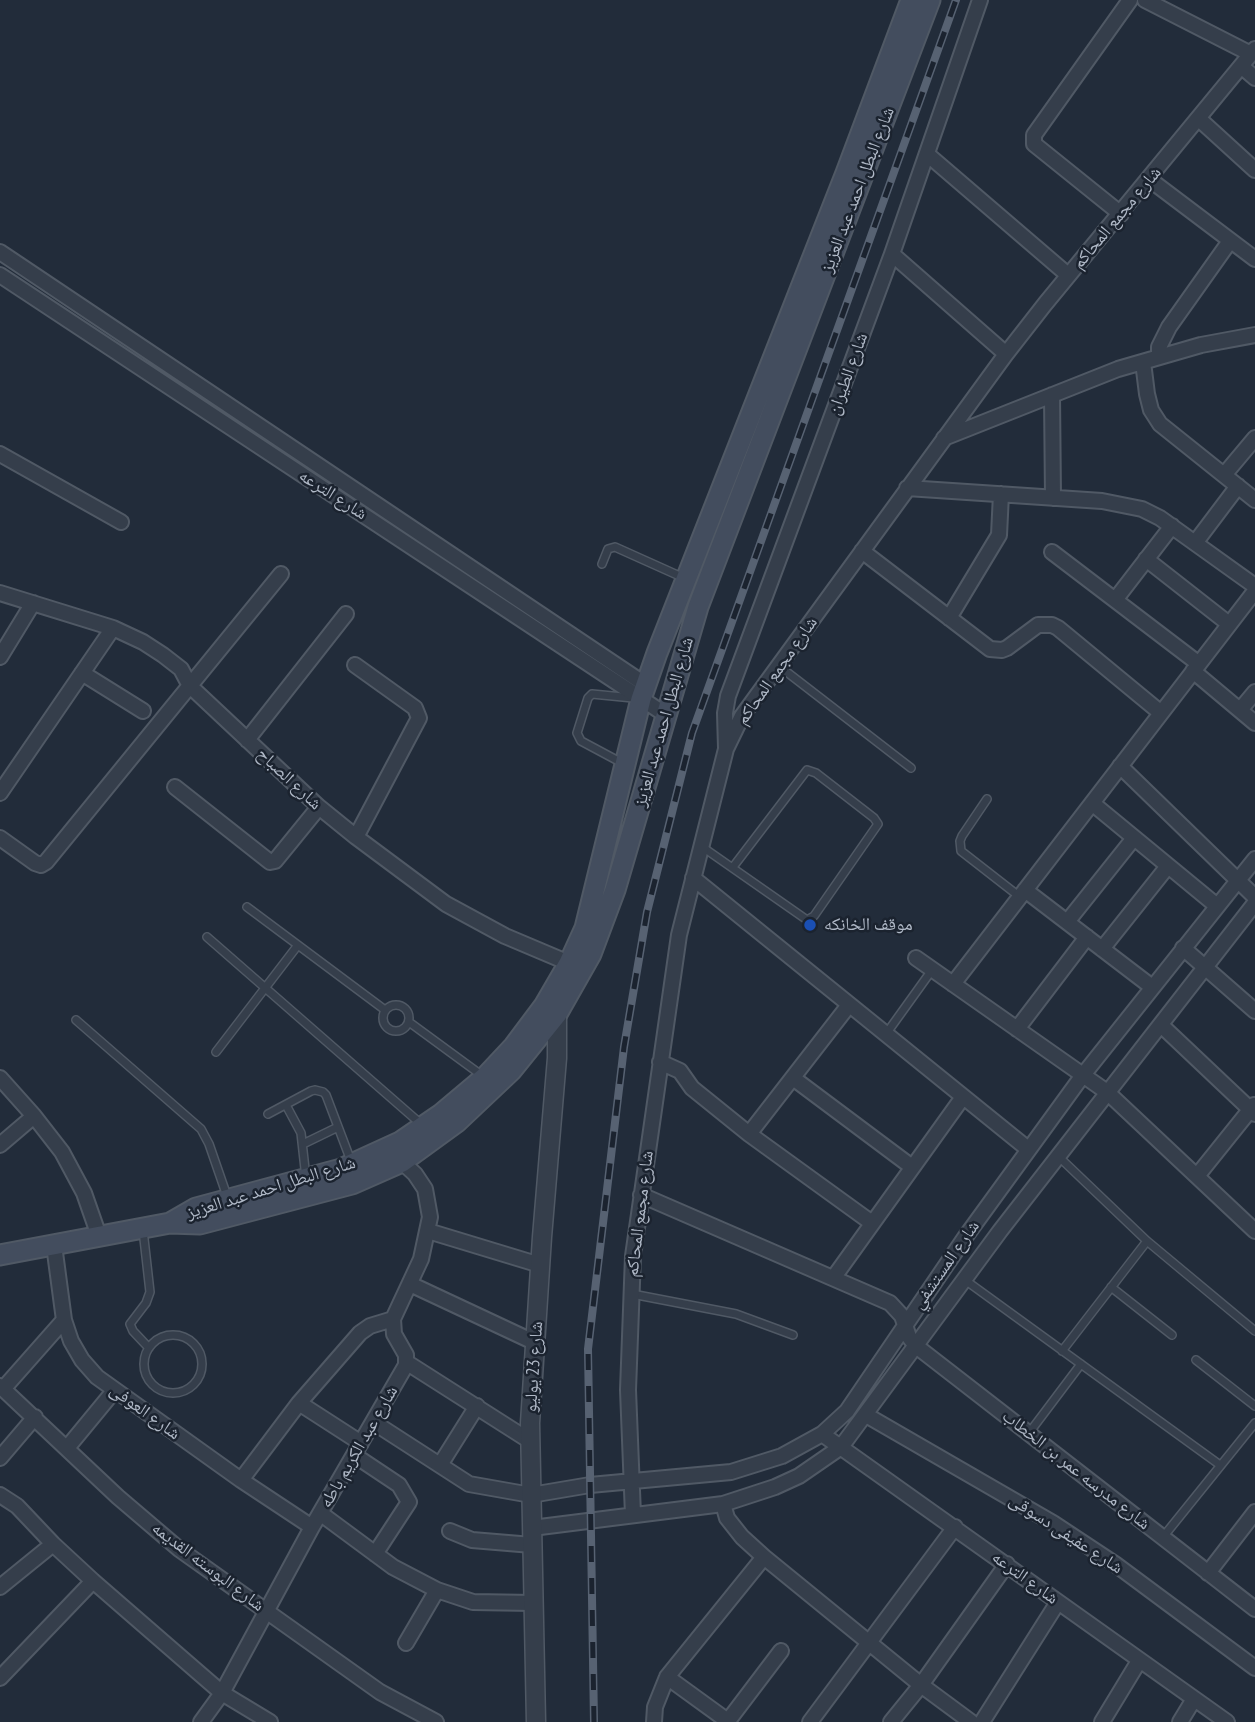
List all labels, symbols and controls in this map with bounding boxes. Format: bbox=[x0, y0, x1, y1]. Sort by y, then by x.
street label: شارع البطل احمد عبد العزيز bbox=[816, 104, 900, 276]
street label: شارع مجمع المحاكم bbox=[1068, 162, 1166, 274]
street label: شارع الطيران bbox=[823, 330, 873, 418]
street label: شارع الترعه bbox=[295, 465, 371, 525]
street label: شارع مجمع المحاكم bbox=[732, 613, 822, 729]
street label: شارع البطل احمد عبد العزيز bbox=[629, 635, 699, 809]
street label: شارع الصباح bbox=[252, 743, 326, 815]
place label: موقف الخانكه bbox=[824, 914, 913, 936]
marker: موقف الخانكه bbox=[802, 917, 818, 933]
street label: شارع مجمع المحاكم bbox=[622, 1150, 658, 1278]
street label: شارع البطل احمد عبد العزيز bbox=[184, 1152, 358, 1224]
street label: شارع المستشفي bbox=[908, 1217, 984, 1313]
street label: شارع 23 يوليو bbox=[520, 1321, 548, 1413]
street label: شارع العوفى bbox=[106, 1379, 184, 1445]
street label: شارع عبد الكريم باطه bbox=[315, 1382, 403, 1512]
street label: شارع مدرسه عمر بن الخطاب bbox=[998, 1405, 1154, 1535]
street label: شارع عفيفى دسوقى bbox=[1005, 1489, 1127, 1579]
street label: شارع البوسته القديمه bbox=[147, 1518, 269, 1616]
street label: شارع الترعه bbox=[987, 1547, 1063, 1609]

